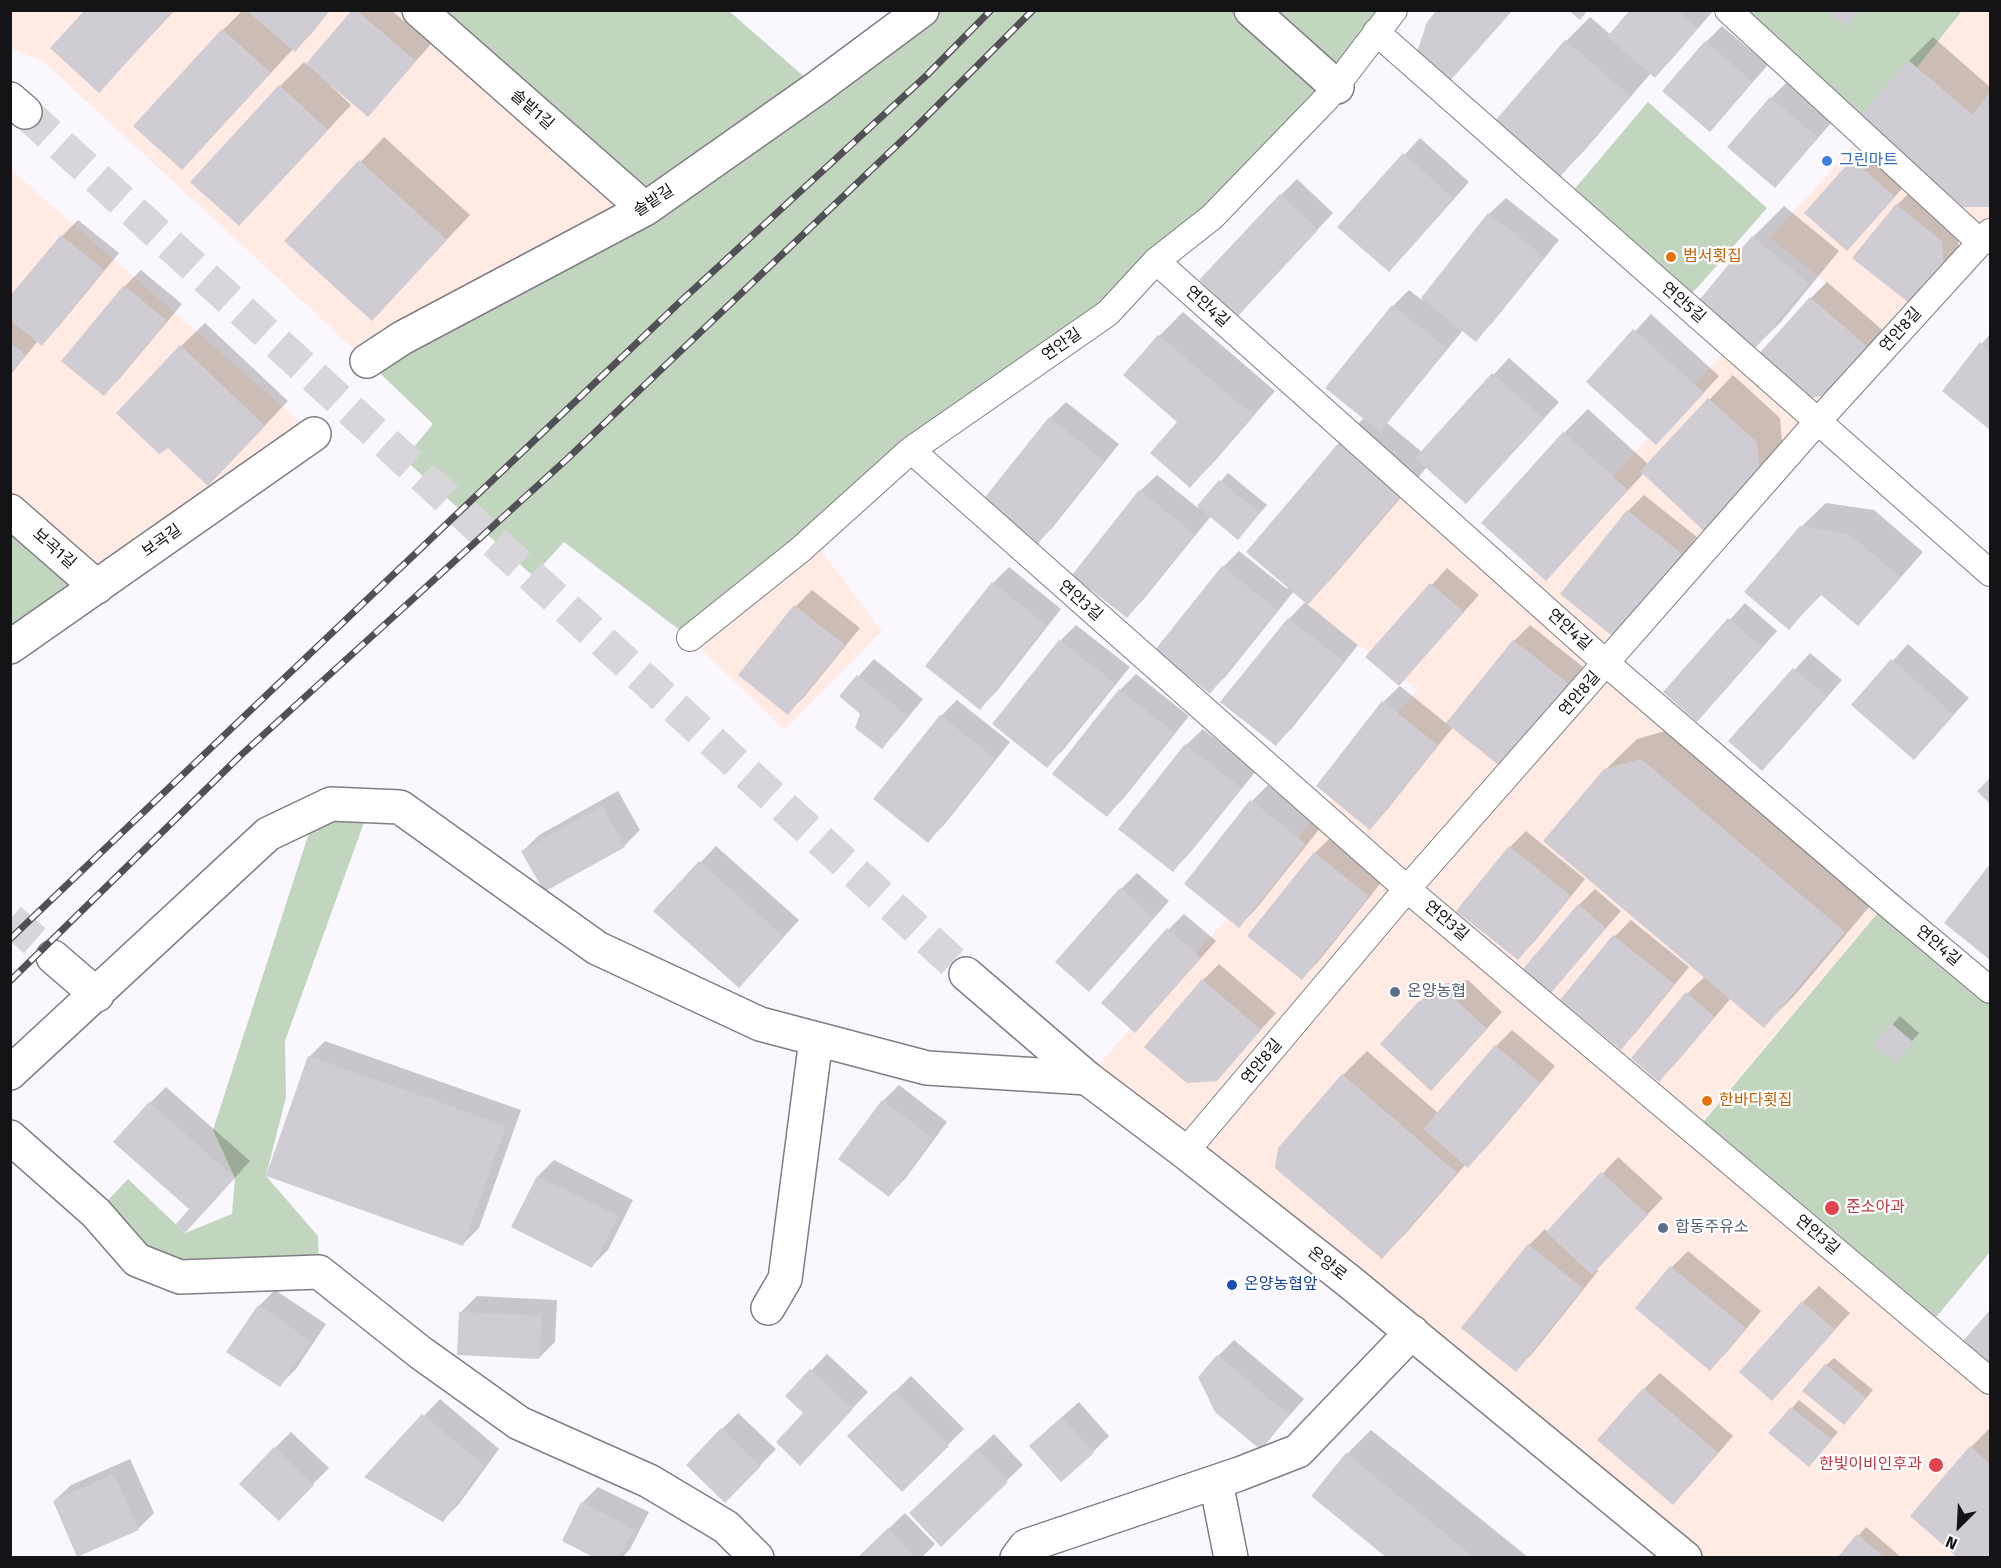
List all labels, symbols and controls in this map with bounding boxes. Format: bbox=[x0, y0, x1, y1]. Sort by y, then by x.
street label: 솔밭1길 bbox=[506, 86, 558, 134]
place label: 그린마트 bbox=[1839, 151, 1898, 171]
marker: 그린마트 bbox=[1820, 154, 1834, 168]
street label: 솔밭길 bbox=[630, 181, 678, 221]
place label: 범서횟집 bbox=[1683, 247, 1742, 267]
marker: 범서횟집 bbox=[1664, 250, 1678, 264]
street label: 연안5길 bbox=[1657, 279, 1709, 327]
street label: 연안4길 bbox=[1181, 282, 1233, 332]
street label: 연안8길 bbox=[1876, 304, 1926, 356]
street label: 연안길 bbox=[1038, 324, 1086, 366]
street label: 보곡길 bbox=[138, 520, 186, 562]
street label: 보곡1길 bbox=[28, 525, 80, 573]
street label: 연안3길 bbox=[1054, 577, 1106, 625]
street label: 연안4길 bbox=[1543, 605, 1595, 655]
street label: 연안8길 bbox=[1555, 668, 1605, 720]
street label: 연안3길 bbox=[1420, 897, 1472, 945]
street label: 연안4길 bbox=[1912, 922, 1964, 970]
place label: 온양농협 bbox=[1407, 982, 1466, 1002]
marker: 온양농협 bbox=[1388, 985, 1402, 999]
street label: 연안8길 bbox=[1238, 1036, 1286, 1088]
place label: 한바다횟집 bbox=[1719, 1091, 1793, 1111]
marker: 한바다횟집 bbox=[1700, 1094, 1714, 1108]
place label: 준소아과 bbox=[1846, 1198, 1905, 1218]
marker: 준소아과 bbox=[1823, 1199, 1841, 1217]
street label: 연안3길 bbox=[1791, 1211, 1843, 1259]
place label: 합동주유소 bbox=[1675, 1218, 1749, 1238]
marker: 합동주유소 bbox=[1656, 1221, 1670, 1235]
street label: 온양로 bbox=[1304, 1243, 1350, 1285]
place label: 온양농협앞 bbox=[1244, 1275, 1318, 1295]
marker: 온양농협앞 bbox=[1225, 1278, 1239, 1292]
place label: 한빛이비인후과 bbox=[1819, 1455, 1922, 1475]
marker: 한빛이비인후과 bbox=[1927, 1456, 1945, 1474]
north arrow bbox=[1929, 1496, 1989, 1556]
text: N bbox=[1943, 1532, 1960, 1554]

